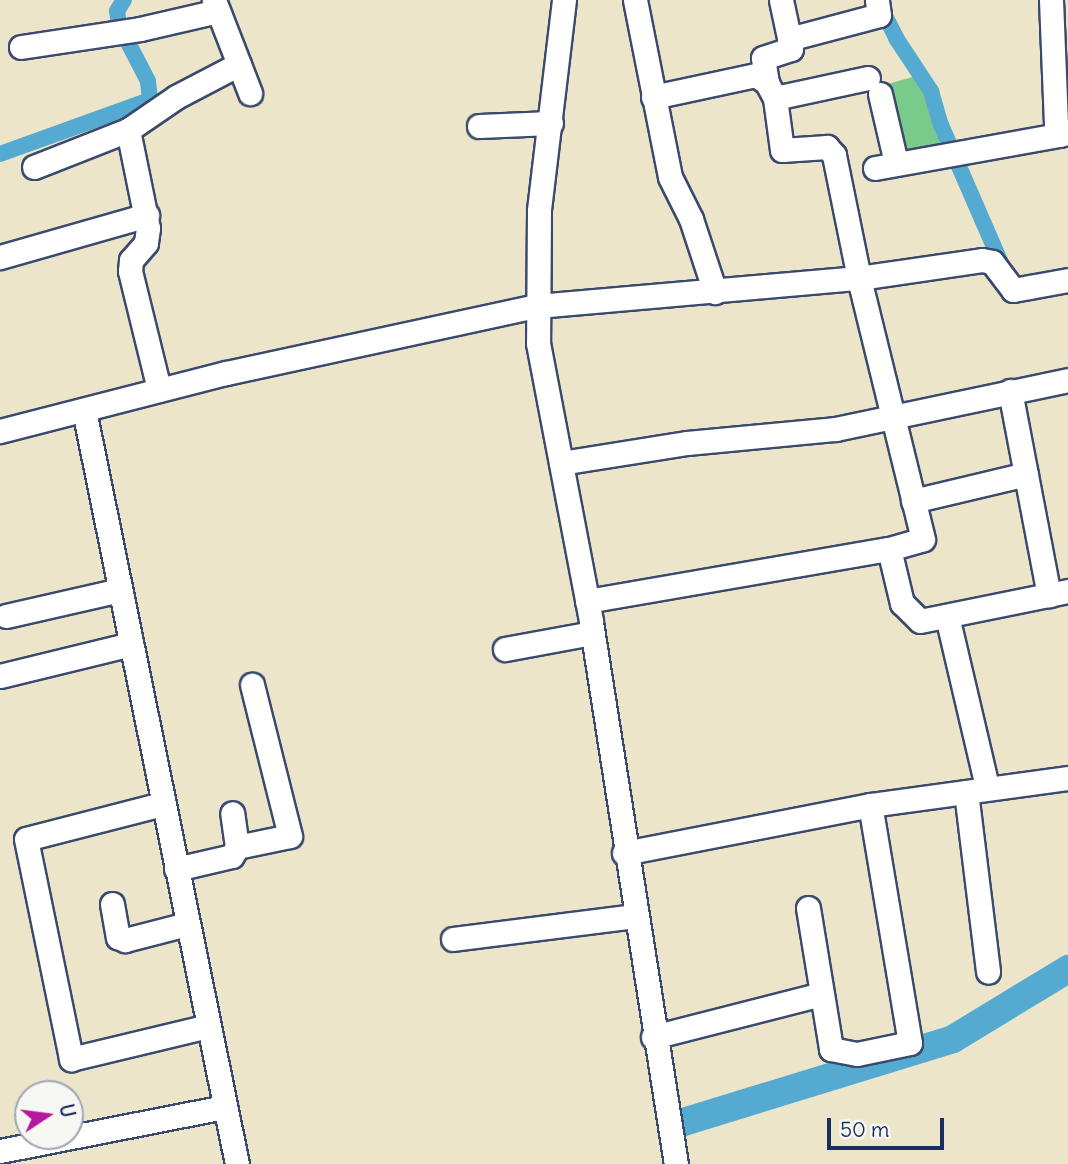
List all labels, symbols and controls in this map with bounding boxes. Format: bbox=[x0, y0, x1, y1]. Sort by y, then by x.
north arrow bbox=[14, 1080, 84, 1150]
text: U bbox=[54, 1102, 81, 1120]
scale bar bbox=[830, 1104, 947, 1148]
text: 50 m bbox=[840, 1116, 889, 1143]

